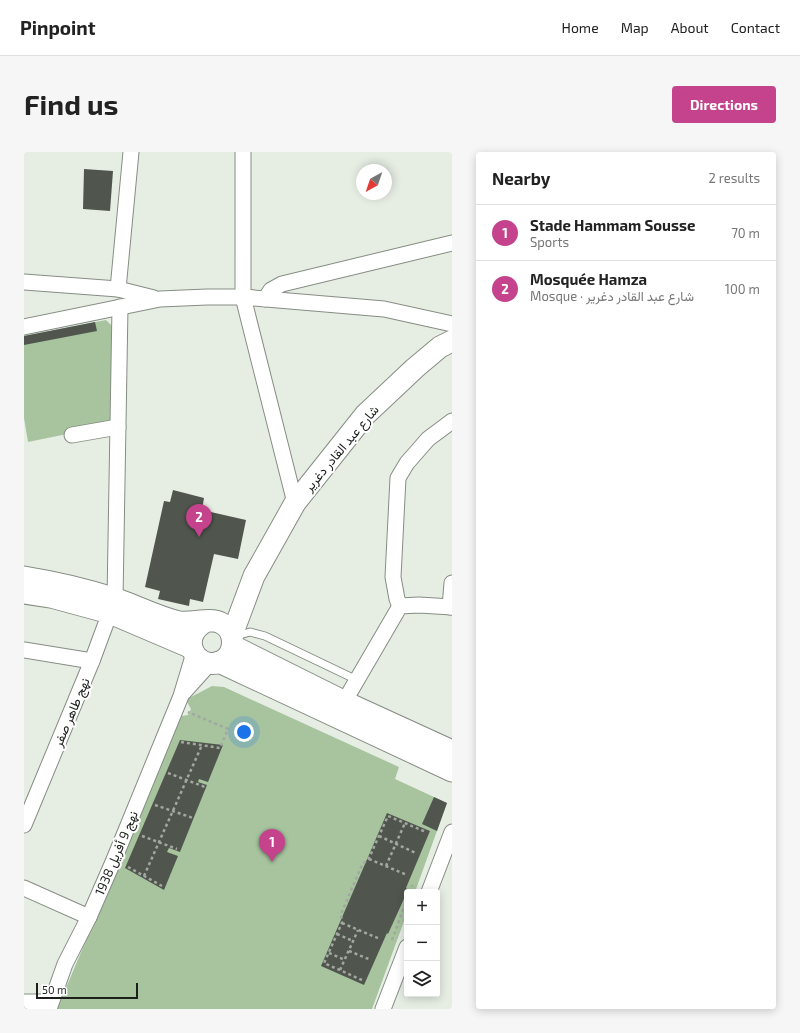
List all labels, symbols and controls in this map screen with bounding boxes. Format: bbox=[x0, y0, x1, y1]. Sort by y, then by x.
text: Pinpoint bbox=[20, 16, 95, 39]
text: Home bbox=[562, 19, 599, 36]
text: Map bbox=[621, 19, 649, 36]
text: About bbox=[671, 19, 709, 36]
text: Contact bbox=[731, 19, 780, 36]
button: Directions bbox=[672, 86, 776, 123]
text: Find us bbox=[24, 87, 118, 121]
north arrow bbox=[356, 164, 392, 200]
text: Nearby bbox=[492, 168, 550, 188]
text: 2 results bbox=[708, 170, 760, 186]
text: Stade Hammam Sousse bbox=[530, 216, 695, 234]
text: 1 bbox=[502, 225, 508, 241]
text: 70 m bbox=[731, 225, 760, 241]
text: Sports bbox=[530, 234, 569, 250]
text: Mosquée Hamza bbox=[530, 270, 647, 288]
text: 2 bbox=[501, 281, 509, 297]
text: 100 m bbox=[725, 281, 760, 297]
text: Mosque · شارع عبد القادر دغرير bbox=[530, 288, 694, 304]
street label: شارع عبد القادر دغرير bbox=[300, 402, 383, 497]
pin: 2 bbox=[186, 504, 212, 537]
street label: نهج طاهر صفر bbox=[49, 675, 95, 751]
your location bbox=[234, 722, 254, 742]
street label: نهج 9 أفريل 1938 bbox=[91, 808, 143, 898]
pin: 1 bbox=[259, 829, 285, 862]
map controls bbox=[404, 889, 440, 997]
button: + bbox=[404, 889, 440, 925]
button: − bbox=[404, 925, 440, 961]
button: layers bbox=[404, 961, 440, 997]
scale bar bbox=[36, 981, 138, 1000]
text: 50 m bbox=[42, 983, 67, 996]

